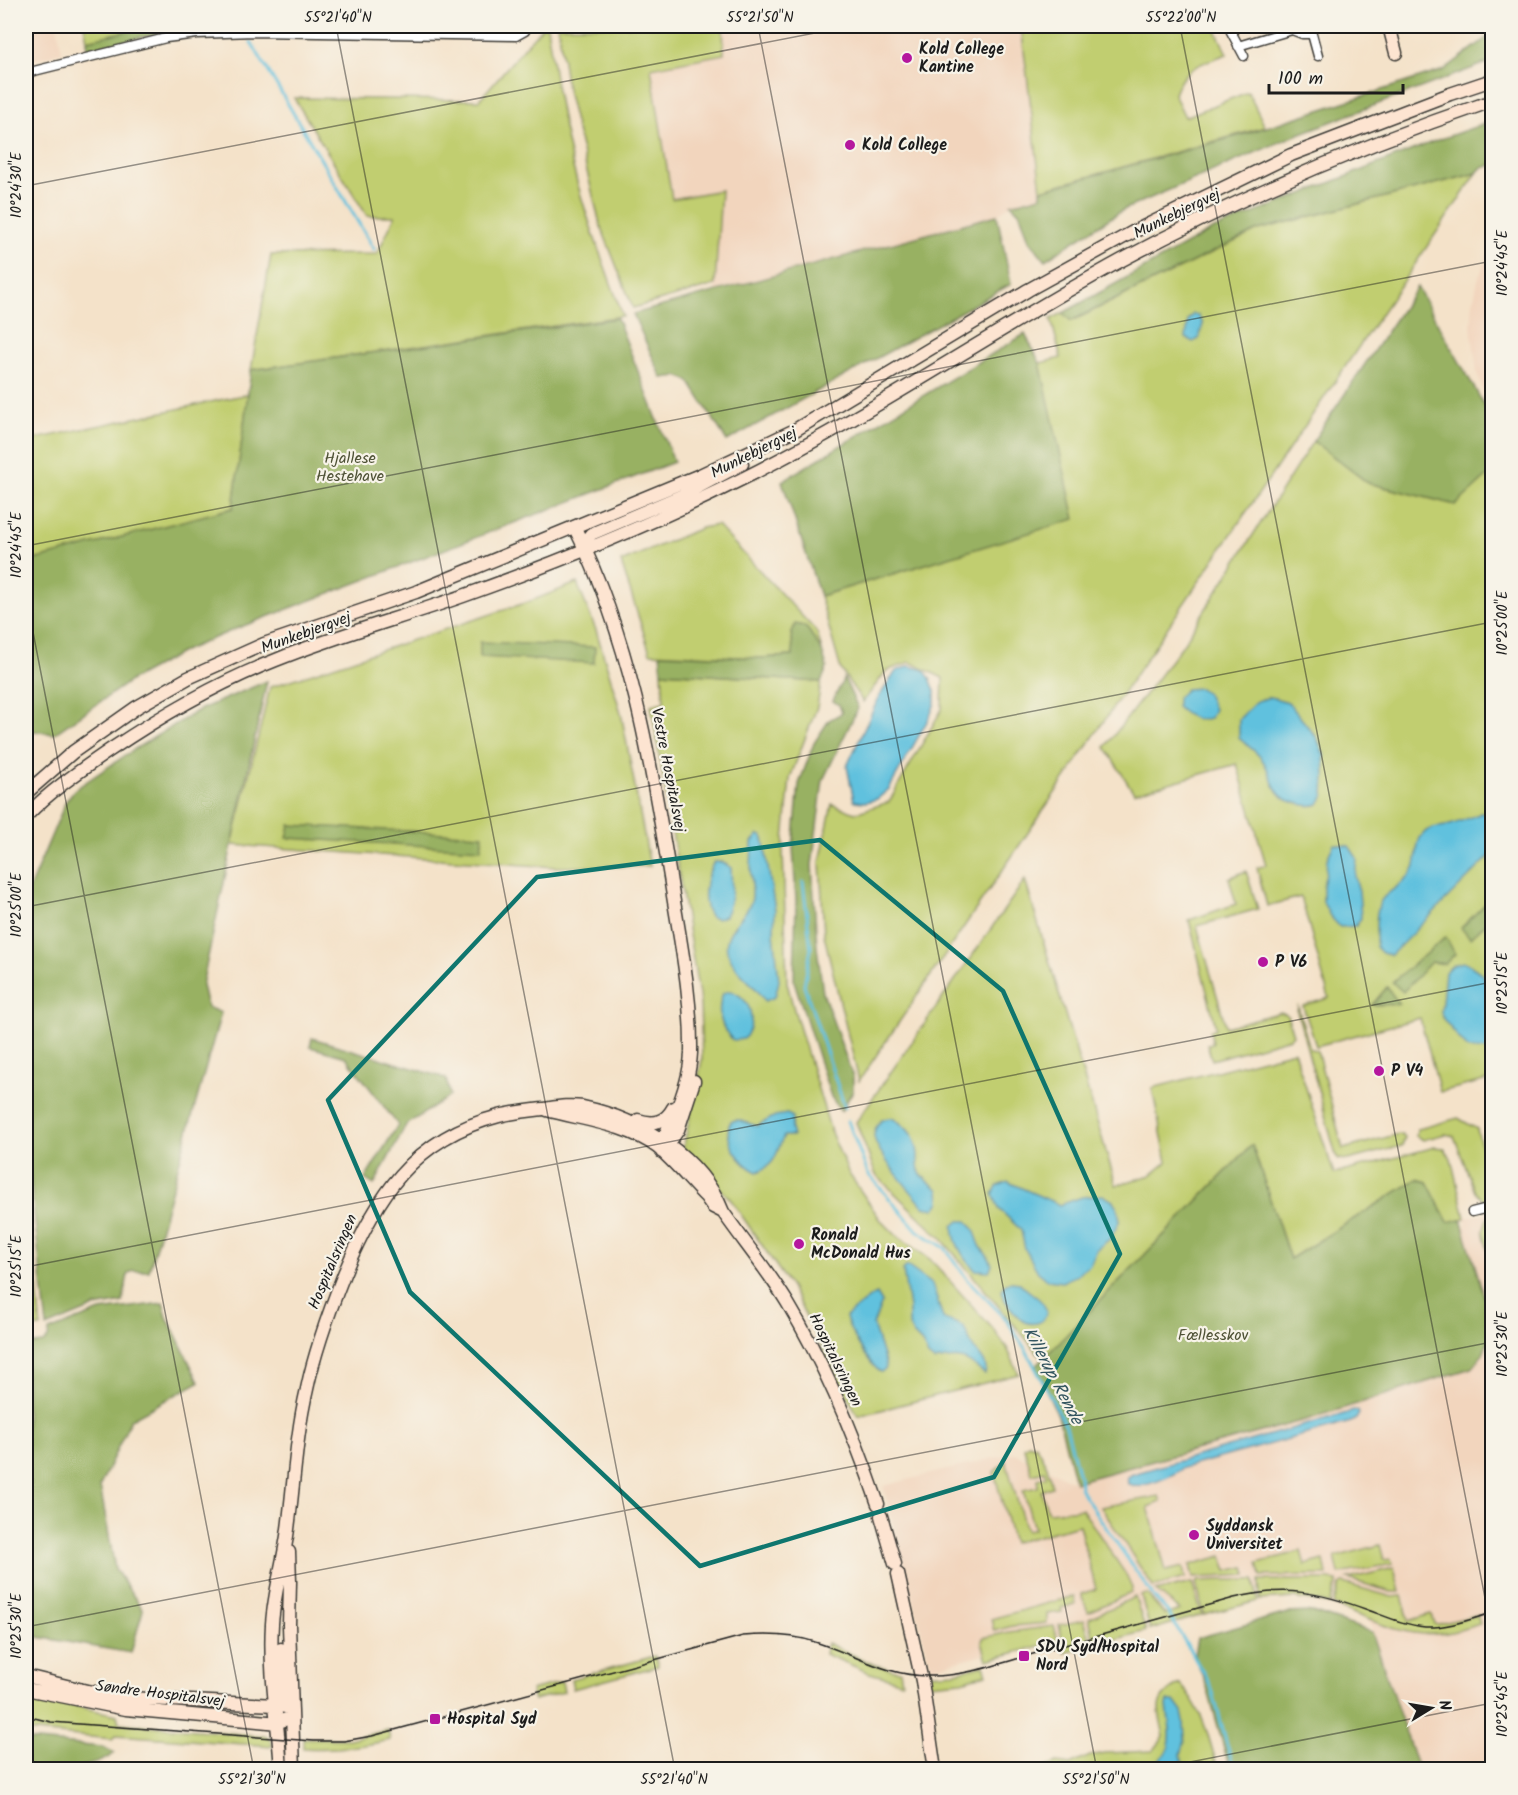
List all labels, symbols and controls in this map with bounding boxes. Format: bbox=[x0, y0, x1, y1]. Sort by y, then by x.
text: 55°21'40"N bbox=[304, 6, 372, 30]
text: 55°21'50"N bbox=[726, 6, 794, 30]
text: 55°22'00"N bbox=[1146, 6, 1216, 30]
place label: Kold College Kantine bbox=[919, 37, 1004, 80]
marker: Kold College Kantine bbox=[900, 51, 914, 65]
scale bar bbox=[1269, 57, 1402, 95]
text: 100 m bbox=[1278, 65, 1323, 94]
place label: Kold College bbox=[862, 133, 947, 158]
marker: Kold College bbox=[843, 138, 857, 152]
text: 10°24'30"E bbox=[5, 151, 29, 218]
street label: Munkebjergvej bbox=[1129, 182, 1226, 246]
text: 10°24'45"E bbox=[1491, 229, 1515, 296]
street label: Munkebjergvej bbox=[706, 420, 802, 486]
park label: Hjallese Hestehave bbox=[316, 446, 384, 489]
text: 10°24'45"E bbox=[5, 511, 29, 578]
text: 10°25'00"E bbox=[1491, 589, 1515, 655]
street label: Munkebjergvej bbox=[257, 605, 355, 661]
street label: Vestre Hospitalsvej bbox=[644, 706, 692, 835]
text: 10°25'00"E bbox=[5, 871, 29, 937]
place label: P V6 bbox=[1275, 950, 1307, 975]
text: 10°25'15"E bbox=[1491, 950, 1515, 1014]
marker: P V6 bbox=[1256, 955, 1270, 969]
place label: P V4 bbox=[1391, 1059, 1423, 1084]
marker: P V4 bbox=[1372, 1064, 1386, 1078]
street label: Hospitalsringen bbox=[302, 1210, 364, 1314]
place label: Ronald McDonald Hus bbox=[811, 1223, 911, 1266]
text: 10°25'15"E bbox=[5, 1233, 29, 1297]
marker: Ronald McDonald Hus bbox=[792, 1237, 806, 1251]
street label: Hospitalsringen bbox=[801, 1309, 869, 1411]
text: 10°25'30"E bbox=[1491, 1310, 1515, 1377]
water label: Killerup Rende bbox=[1014, 1322, 1091, 1432]
park label: Fællesskov bbox=[1178, 1323, 1248, 1348]
place label: Syddansk Universitet bbox=[1206, 1514, 1284, 1557]
marker: Syddansk Universitet bbox=[1187, 1528, 1201, 1542]
text: 10°25'30"E bbox=[5, 1592, 29, 1659]
place label: SDU Syd/Hospital Nord bbox=[1036, 1635, 1160, 1678]
marker: SDU Syd/Hospital Nord bbox=[1017, 1649, 1031, 1663]
text: 10°25'45"E bbox=[1491, 1670, 1515, 1737]
street label: Søndre Hospitalsvej bbox=[94, 1674, 227, 1714]
north arrow bbox=[1401, 1678, 1461, 1738]
text: N bbox=[1431, 1698, 1457, 1713]
place label: Hospital Syd bbox=[447, 1707, 537, 1732]
marker: Hospital Syd bbox=[428, 1712, 442, 1726]
text: 55°21'30"N bbox=[218, 1768, 286, 1792]
text: 55°21'40"N bbox=[640, 1768, 708, 1792]
text: 55°21'50"N bbox=[1062, 1768, 1130, 1792]

